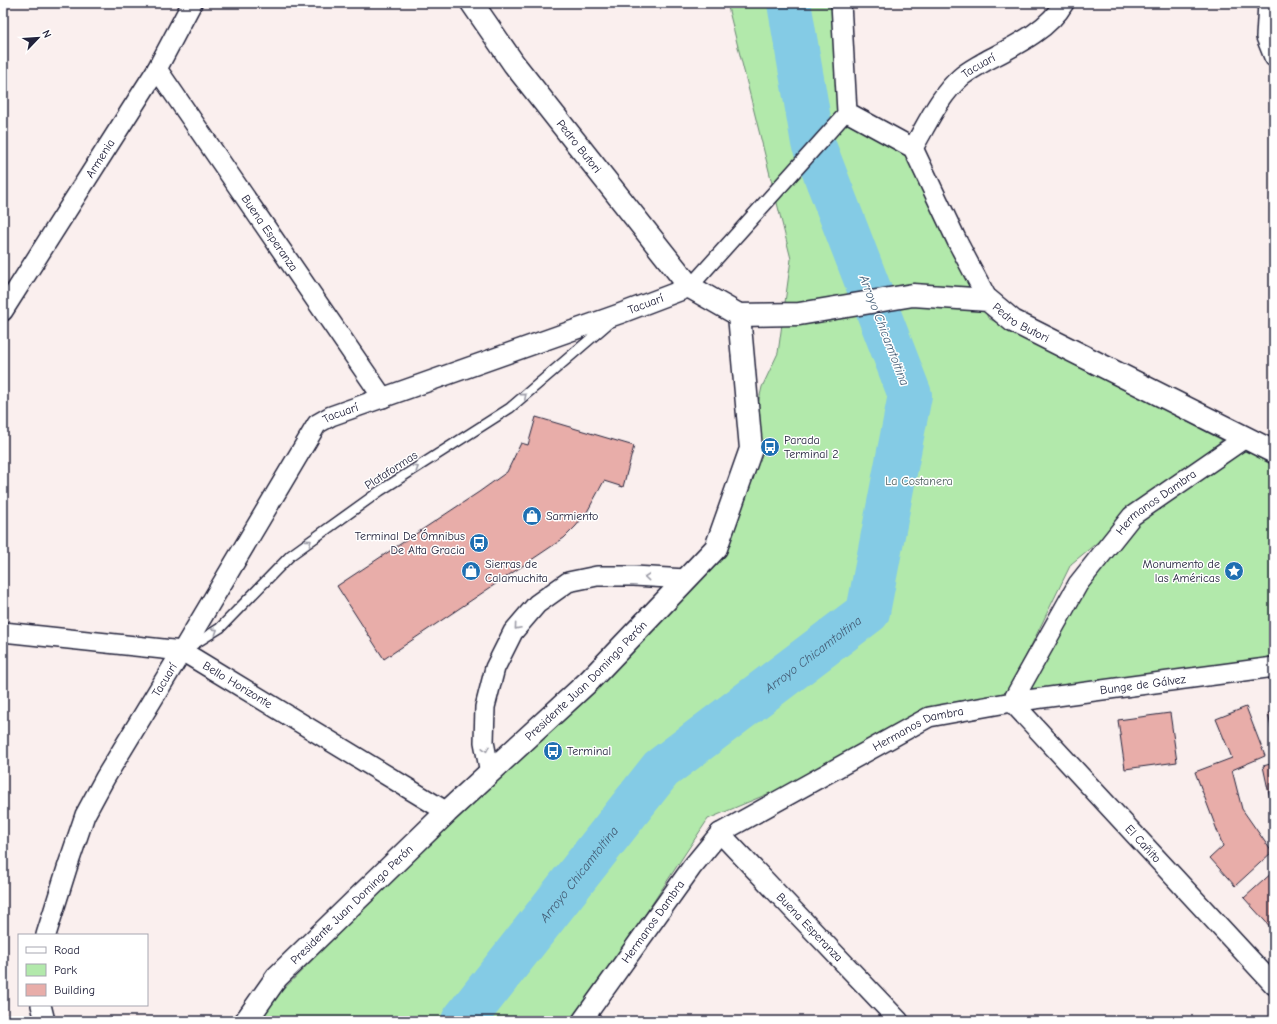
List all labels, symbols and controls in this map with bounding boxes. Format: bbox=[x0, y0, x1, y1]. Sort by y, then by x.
north arrow bbox=[18, 18, 58, 58]
text: N bbox=[39, 28, 54, 40]
street label: Tacuarí bbox=[959, 50, 998, 81]
street label: Pedro Butori bbox=[554, 117, 604, 176]
street label: Armenia bbox=[83, 136, 118, 180]
street label: Buena Esperanza bbox=[239, 192, 301, 274]
water label: Arroyo Chicamtoltina bbox=[856, 272, 913, 388]
street label: Tacuarí bbox=[626, 291, 666, 317]
street label: Pedro Butori bbox=[990, 300, 1052, 345]
one-way arrow bbox=[520, 393, 527, 400]
street label: Tacuarí bbox=[320, 400, 360, 426]
place label: Parada Terminal 2 bbox=[784, 433, 838, 461]
bus stop icon: Parada Terminal 2 bbox=[759, 436, 781, 458]
street label: Plataformas bbox=[362, 448, 420, 492]
one-way arrow bbox=[412, 465, 419, 472]
street label: Hermanos Dambra bbox=[1113, 467, 1199, 538]
park label: La Costanera bbox=[885, 474, 953, 488]
shop icon: Sarmiento bbox=[521, 505, 543, 527]
place label: Sarmiento bbox=[546, 509, 598, 523]
place label: Terminal De Ómnibus De Alta Gracia bbox=[355, 529, 465, 557]
bus stop icon: Terminal De Ómnibus De Alta Gracia bbox=[468, 532, 490, 554]
one-way arrow bbox=[305, 540, 312, 547]
place label: Sierras de Calamuchita bbox=[485, 557, 548, 585]
place label: Monumento de las Américas bbox=[1142, 557, 1220, 585]
shop icon: Sierras de Calamuchita bbox=[460, 560, 482, 582]
place icon: Monumento de las Américas bbox=[1223, 560, 1245, 582]
one-way arrow bbox=[644, 572, 650, 581]
water label: Arroyo Chicamtoltina bbox=[761, 613, 865, 696]
street label: Presidente Juan Domingo Perón bbox=[522, 618, 650, 743]
one-way arrow bbox=[515, 622, 522, 630]
one-way arrow bbox=[211, 628, 218, 636]
street label: Bello Horizonte bbox=[200, 658, 275, 711]
street label: Tacuarí bbox=[149, 660, 180, 699]
street label: Bunge de Gálvez bbox=[1099, 672, 1187, 697]
street label: Hermanos Dambra bbox=[870, 704, 965, 754]
bus stop icon: Terminal bbox=[542, 740, 564, 762]
place label: Terminal bbox=[567, 744, 611, 758]
one-way arrow bbox=[481, 746, 489, 753]
street label: El Cañito bbox=[1122, 822, 1164, 865]
water label: Arroyo Chicamtoltina bbox=[536, 823, 621, 926]
street label: Presidente Juan Domingo Perón bbox=[288, 842, 416, 967]
street label: Hermanos Dambra bbox=[619, 878, 687, 966]
street label: Buena Esperanza bbox=[774, 890, 846, 964]
legend bbox=[18, 934, 148, 1006]
text: Road bbox=[54, 943, 80, 957]
text: Park bbox=[54, 963, 77, 977]
text: Building bbox=[54, 983, 95, 997]

